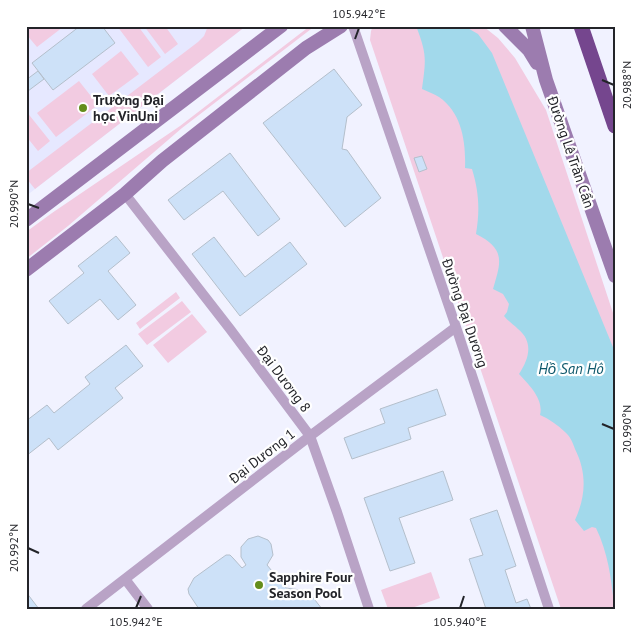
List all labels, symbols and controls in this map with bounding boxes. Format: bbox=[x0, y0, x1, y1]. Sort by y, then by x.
text: 105.942°E bbox=[332, 6, 386, 21]
text: 20.988°N bbox=[619, 61, 634, 109]
place label: Trường Đại học VinUni bbox=[93, 91, 164, 125]
street label: Đường Lê Trần Cẩn bbox=[543, 93, 599, 210]
marker: Trường Đại học VinUni bbox=[77, 102, 89, 114]
text: 20.990°N bbox=[6, 180, 21, 228]
street label: Đường Đại Dương bbox=[438, 255, 492, 370]
street label: Đại Dương 8 bbox=[253, 341, 315, 416]
water label: Hồ San Hô bbox=[538, 359, 604, 378]
text: 20.990°N bbox=[619, 405, 634, 453]
street label: Đại Dương 1 bbox=[225, 425, 299, 488]
text: 20.992°N bbox=[6, 524, 21, 572]
place label: Sapphire Four Season Pool bbox=[269, 568, 353, 602]
marker: Sapphire Four Season Pool bbox=[253, 579, 265, 591]
text: 105.942°E bbox=[109, 614, 163, 629]
text: 105.940°E bbox=[433, 614, 487, 629]

